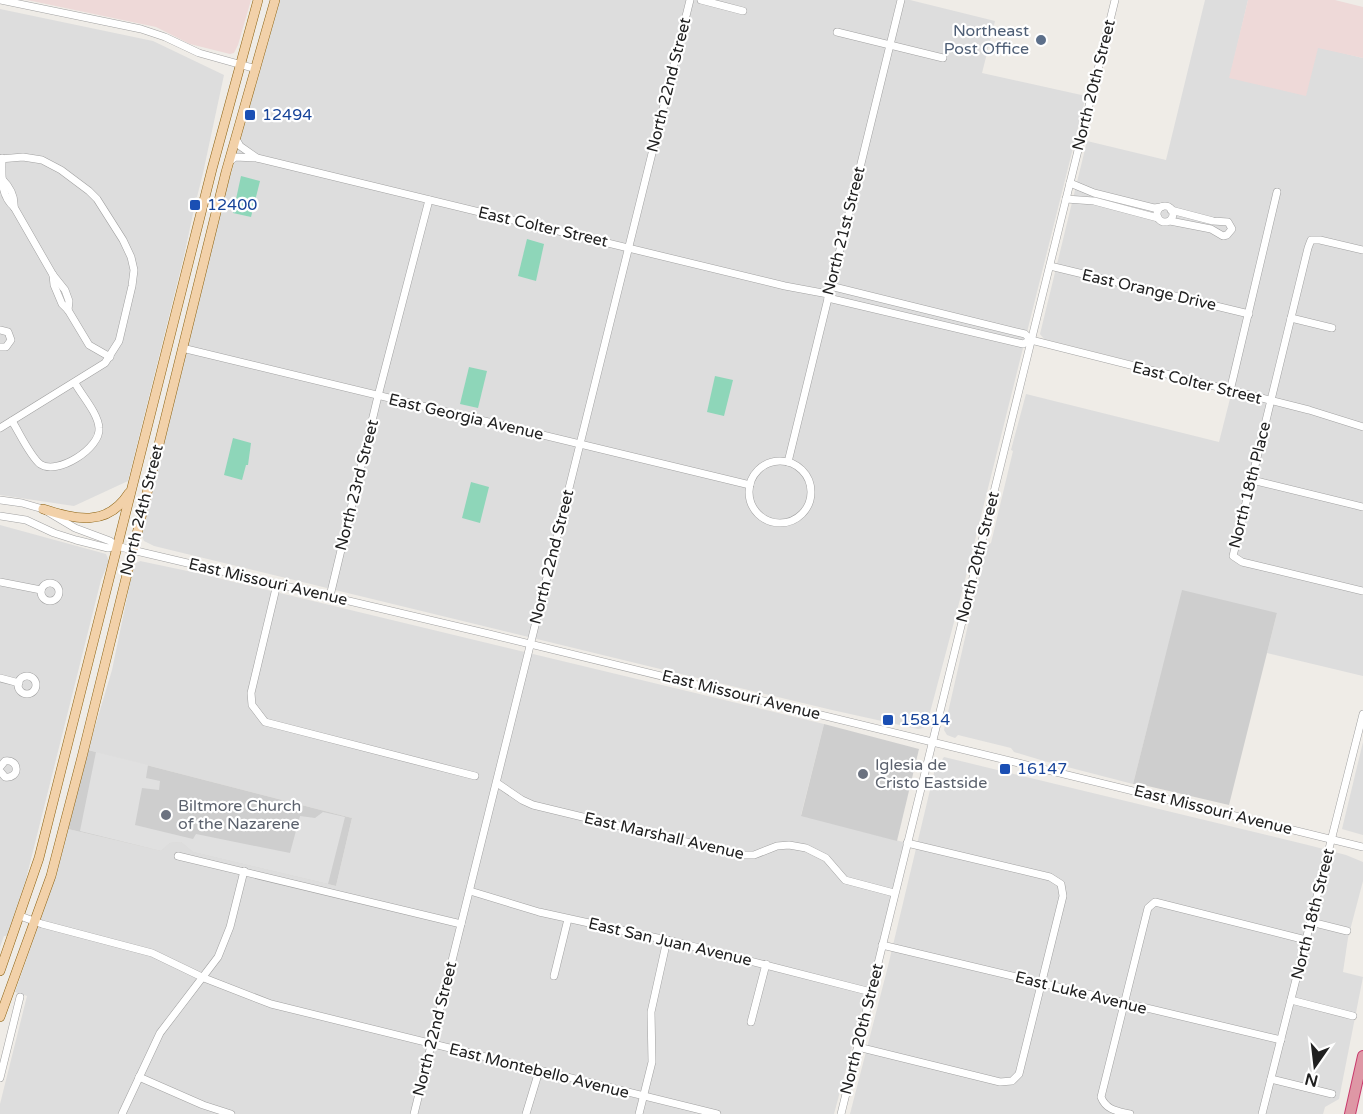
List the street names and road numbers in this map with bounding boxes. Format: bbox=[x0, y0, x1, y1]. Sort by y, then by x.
street label: North 22nd Street bbox=[643, 15, 695, 155]
street label: North 20th Street bbox=[1068, 17, 1120, 153]
street label: North 21st Street bbox=[818, 164, 870, 298]
street label: East Colter Street bbox=[476, 202, 610, 252]
street label: East Orange Drive bbox=[1080, 265, 1218, 315]
street label: East Colter Street bbox=[1130, 357, 1264, 409]
street label: East Georgia Avenue bbox=[387, 389, 545, 445]
street label: North 23rd Street bbox=[331, 417, 383, 553]
street label: North 18th Place bbox=[1225, 420, 1275, 550]
street label: North 24th Street bbox=[116, 442, 168, 578]
street label: North 22nd Street bbox=[526, 487, 578, 627]
street label: North 20th Street bbox=[952, 489, 1004, 625]
street label: East Missouri Avenue bbox=[187, 554, 349, 610]
street label: East Missouri Avenue bbox=[660, 666, 822, 724]
street label: East Missouri Avenue bbox=[1132, 781, 1294, 839]
street label: East Marshall Avenue bbox=[582, 808, 746, 864]
street label: North 18th Street bbox=[1287, 846, 1339, 982]
street label: East San Juan Avenue bbox=[586, 913, 754, 971]
street label: North 22nd Street bbox=[409, 959, 461, 1099]
street label: North 20th Street bbox=[836, 961, 888, 1097]
street label: East Luke Avenue bbox=[1013, 967, 1149, 1019]
street label: East Montebello Avenue bbox=[447, 1039, 631, 1103]

